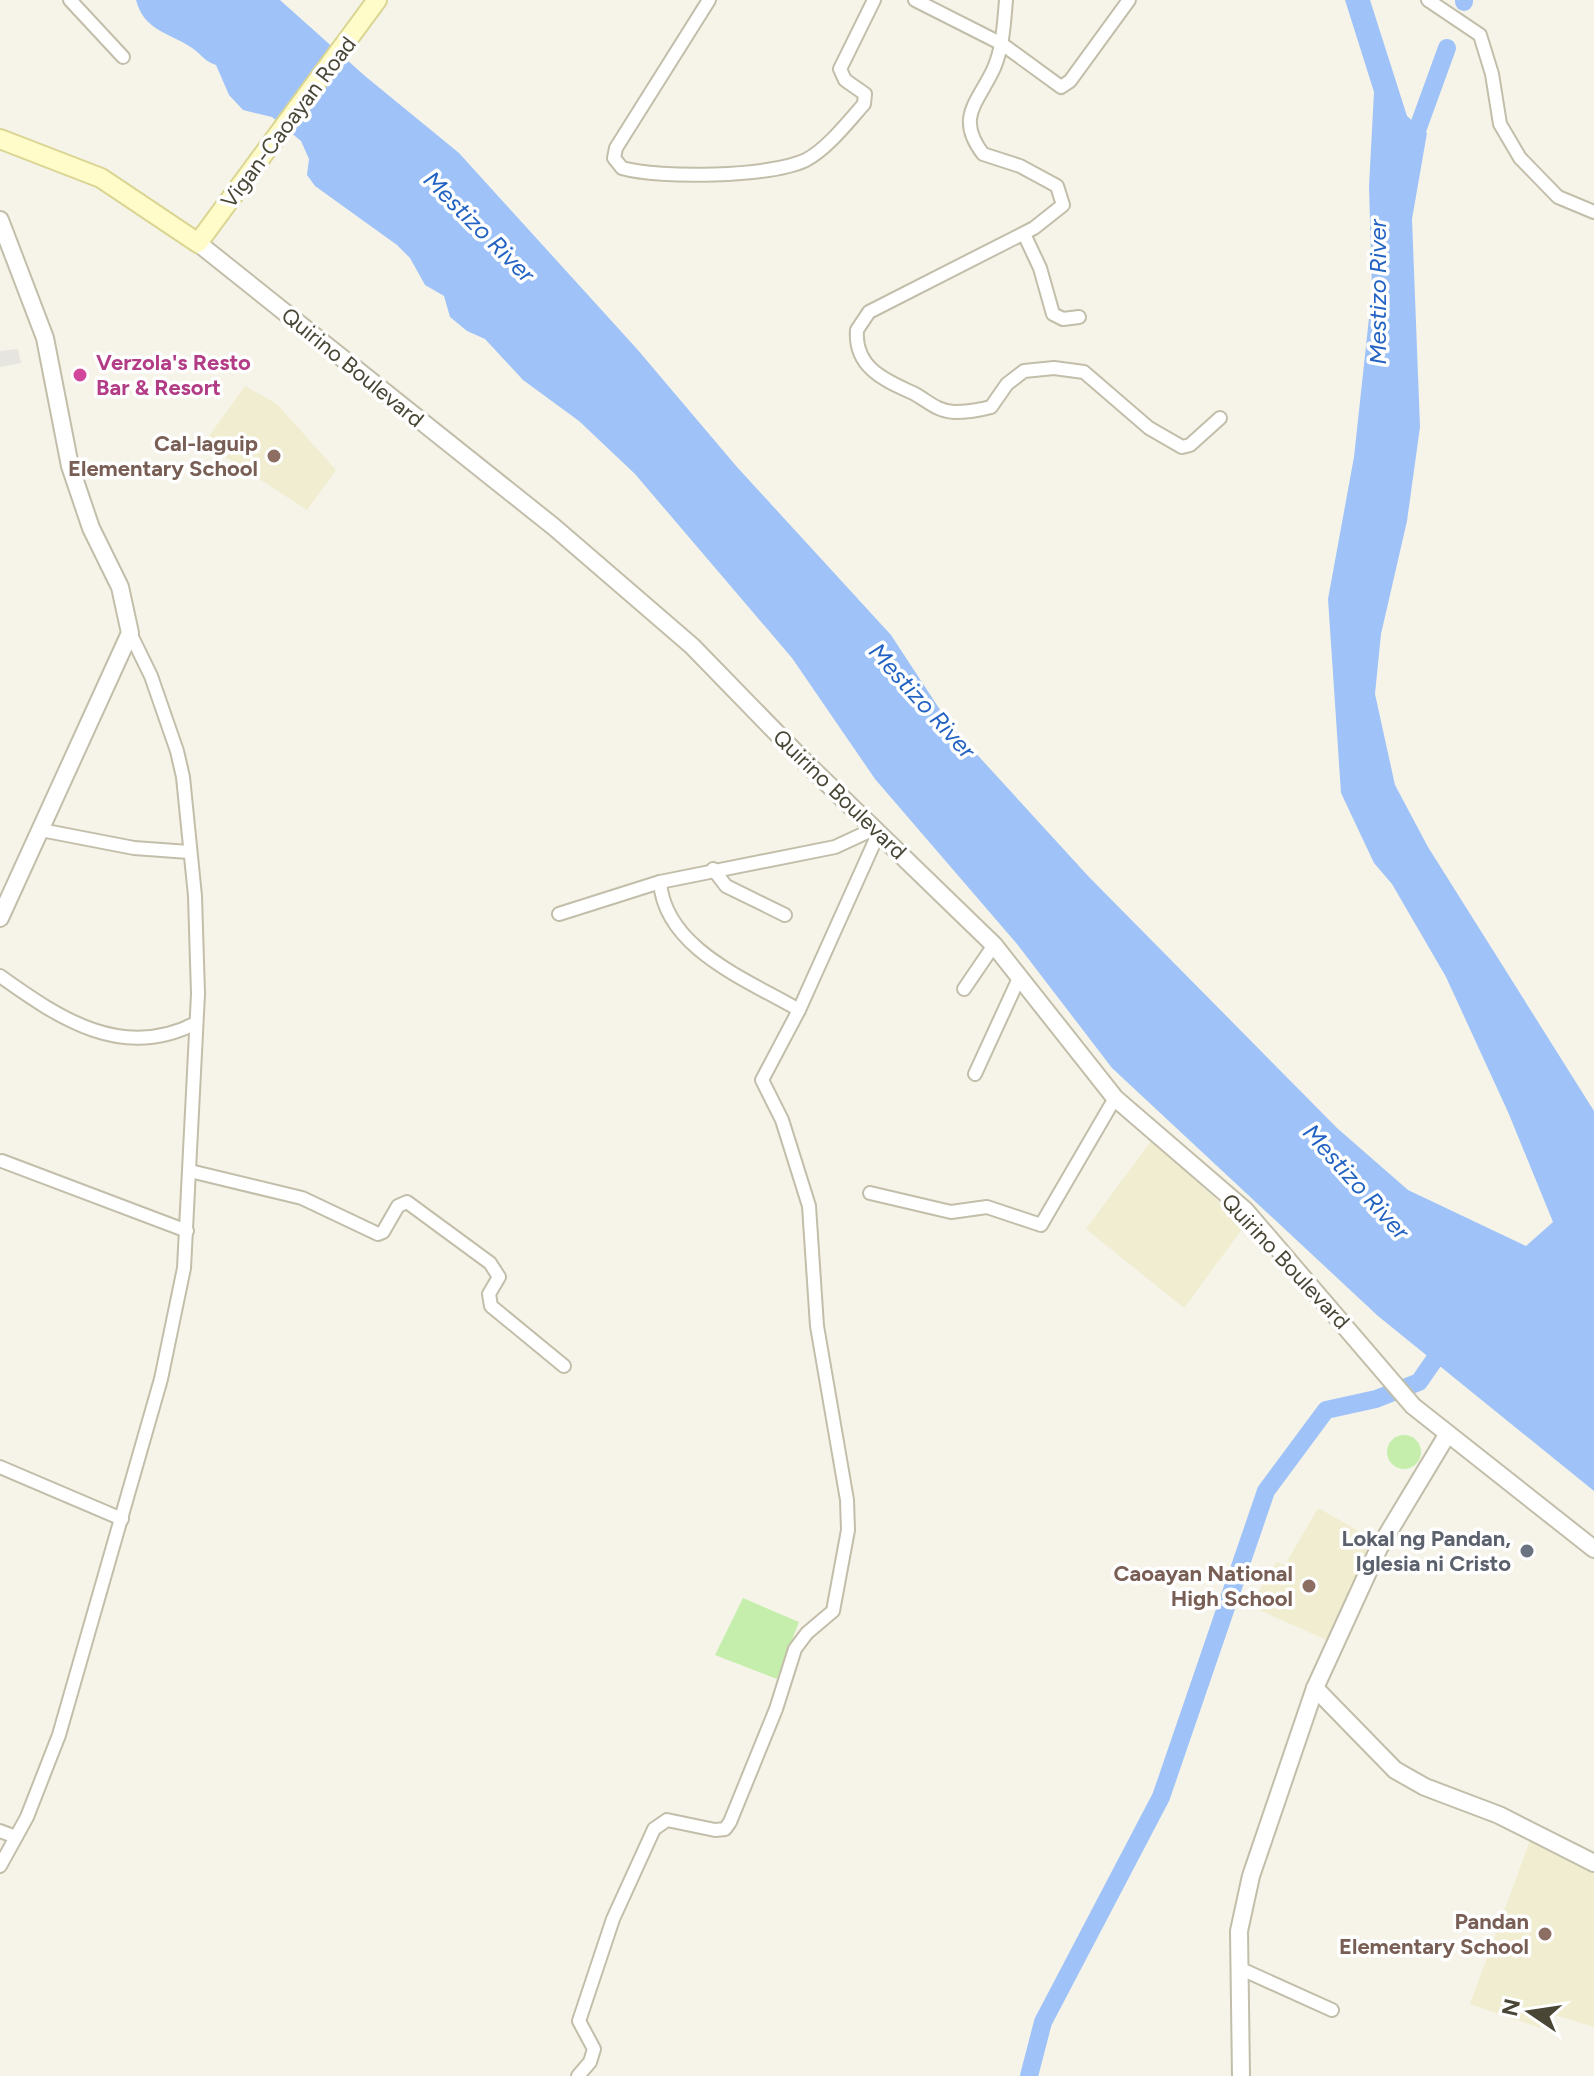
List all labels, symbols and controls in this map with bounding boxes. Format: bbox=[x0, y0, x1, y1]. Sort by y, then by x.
street label: Vigan-Caoayan Road bbox=[215, 31, 362, 213]
water label: Mestizo River bbox=[418, 165, 542, 289]
water label: Mestizo River bbox=[1363, 218, 1392, 365]
street label: Quirino Boulevard bbox=[276, 302, 429, 433]
place label: Verzola's Resto Bar & Resort bbox=[96, 349, 251, 401]
marker: Verzola's Resto Bar & Resort bbox=[71, 366, 89, 384]
place label: Cal-laguip Elementary School bbox=[68, 430, 258, 482]
marker: Cal-laguip Elementary School bbox=[265, 447, 283, 465]
water label: Mestizo River bbox=[863, 637, 982, 765]
street label: Quirino Boulevard bbox=[767, 724, 912, 865]
water label: Mestizo River bbox=[1297, 1118, 1416, 1246]
street label: Quirino Boulevard bbox=[1216, 1188, 1355, 1335]
place label: Lokal ng Pandan, Iglesia ni Cristo bbox=[1342, 1525, 1511, 1577]
marker: Lokal ng Pandan, Iglesia ni Cristo bbox=[1518, 1542, 1536, 1560]
place label: Caoayan National High School bbox=[1114, 1560, 1293, 1612]
marker: Caoayan National High School bbox=[1300, 1577, 1318, 1595]
place label: Pandan Elementary School bbox=[1339, 1908, 1529, 1960]
marker: Pandan Elementary School bbox=[1536, 1925, 1554, 1943]
north arrow bbox=[1490, 1972, 1570, 2052]
text: N bbox=[1496, 1996, 1526, 2019]

